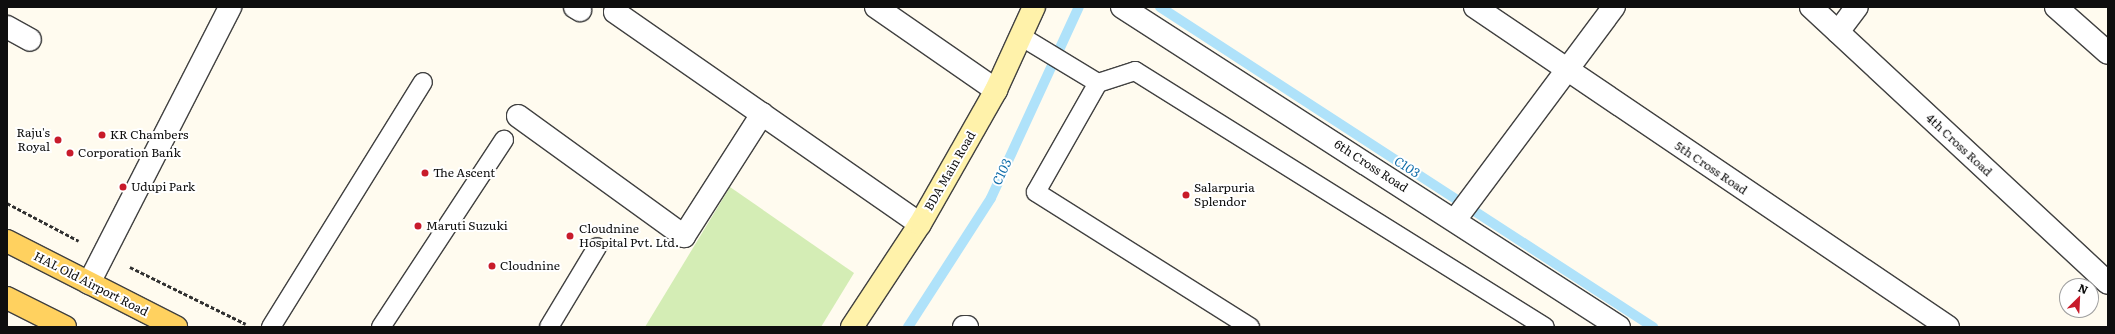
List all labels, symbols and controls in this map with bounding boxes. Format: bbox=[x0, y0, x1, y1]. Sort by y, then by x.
street label: 4th Cross Road bbox=[1923, 111, 1995, 179]
place label: Raju's Royal bbox=[16, 126, 50, 154]
place label: KR Chambers bbox=[110, 128, 188, 142]
street label: BDA Main Road bbox=[921, 129, 979, 213]
marker: KR Chambers bbox=[97, 130, 107, 140]
marker: Raju's Royal bbox=[53, 135, 63, 145]
street label: 6th Cross Road bbox=[1332, 137, 1410, 195]
street label: 5th Cross Road bbox=[1672, 138, 1750, 198]
place label: Corporation Bank bbox=[78, 146, 181, 160]
marker: Corporation Bank bbox=[65, 148, 75, 158]
water label: C103 bbox=[1391, 153, 1423, 181]
water label: C103 bbox=[989, 156, 1015, 188]
place label: The Ascent bbox=[433, 166, 495, 180]
marker: The Ascent bbox=[420, 168, 430, 178]
place label: Udupi Park bbox=[131, 180, 195, 194]
place label: Salarpuria Splendor bbox=[1194, 181, 1255, 209]
marker: Udupi Park bbox=[118, 182, 128, 192]
marker: Salarpuria Splendor bbox=[1181, 190, 1191, 200]
place label: Maruti Suzuki bbox=[426, 219, 508, 233]
marker: Maruti Suzuki bbox=[413, 221, 423, 231]
place label: Cloudnine Hospital Pvt. Ltd. bbox=[579, 222, 679, 250]
marker: Cloudnine Hospital Pvt. Ltd. bbox=[564, 230, 576, 242]
street label: HAL Old Airport Road bbox=[31, 249, 151, 319]
place label: Cloudnine bbox=[500, 259, 560, 273]
marker: Cloudnine bbox=[487, 261, 497, 271]
north arrow bbox=[2059, 278, 2099, 318]
text: N bbox=[2076, 279, 2091, 297]

